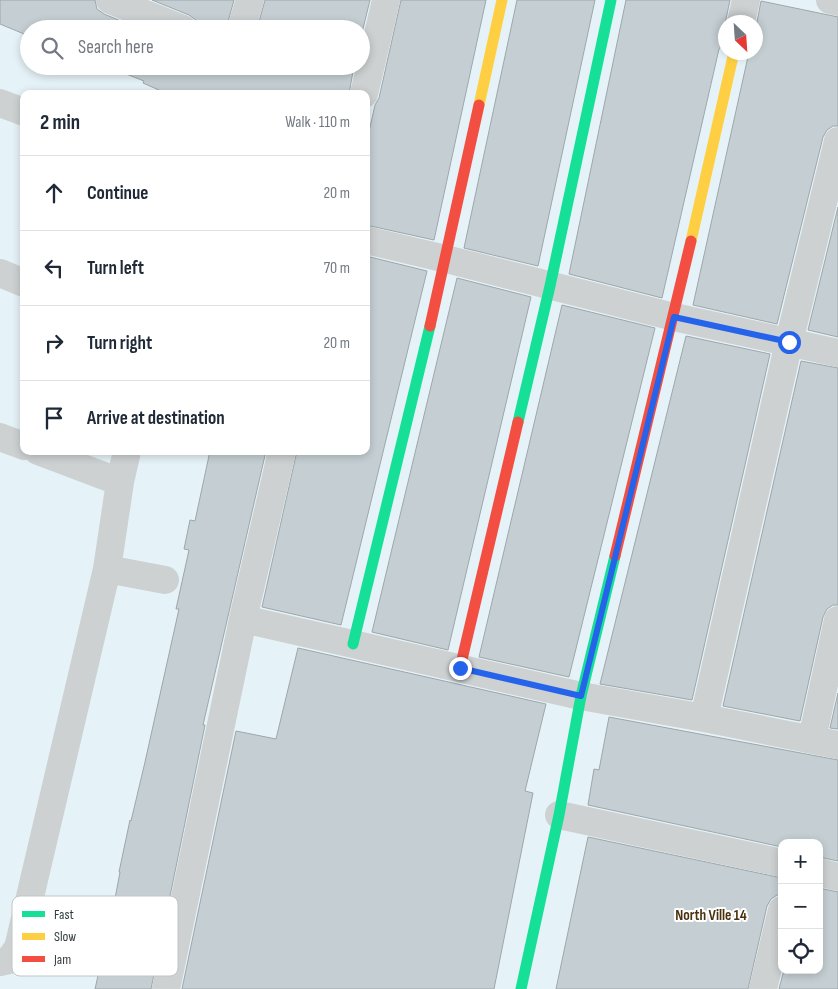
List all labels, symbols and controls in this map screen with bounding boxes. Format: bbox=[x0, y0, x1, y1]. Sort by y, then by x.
north arrow bbox=[718, 15, 763, 60]
search box bbox=[20, 20, 370, 75]
icon: search bbox=[38, 34, 66, 62]
text: Search here bbox=[78, 36, 154, 59]
text: 2 min bbox=[40, 110, 80, 135]
text: Walk · 110 m bbox=[285, 113, 350, 132]
icon: ahead bbox=[40, 179, 68, 207]
text: Continue bbox=[87, 182, 148, 205]
text: 20 m bbox=[323, 184, 350, 203]
icon: left bbox=[40, 254, 68, 282]
text: Turn left bbox=[87, 257, 144, 280]
text: 70 m bbox=[324, 259, 350, 278]
icon: right bbox=[40, 329, 68, 357]
route start bbox=[778, 331, 801, 354]
text: Turn right bbox=[87, 332, 152, 355]
text: 20 m bbox=[323, 334, 350, 353]
icon: arrive bbox=[40, 404, 68, 432]
text: Arrive at destination bbox=[87, 407, 225, 430]
route end bbox=[449, 657, 472, 680]
map controls bbox=[778, 839, 823, 974]
button: + bbox=[778, 839, 823, 884]
button: − bbox=[778, 884, 823, 929]
legend bbox=[12, 896, 178, 976]
text: Fast bbox=[54, 906, 74, 923]
district label: North Ville 14 bbox=[675, 906, 747, 925]
text: Slow bbox=[54, 928, 76, 945]
button: locate bbox=[778, 929, 823, 974]
text: Jam bbox=[53, 951, 71, 968]

